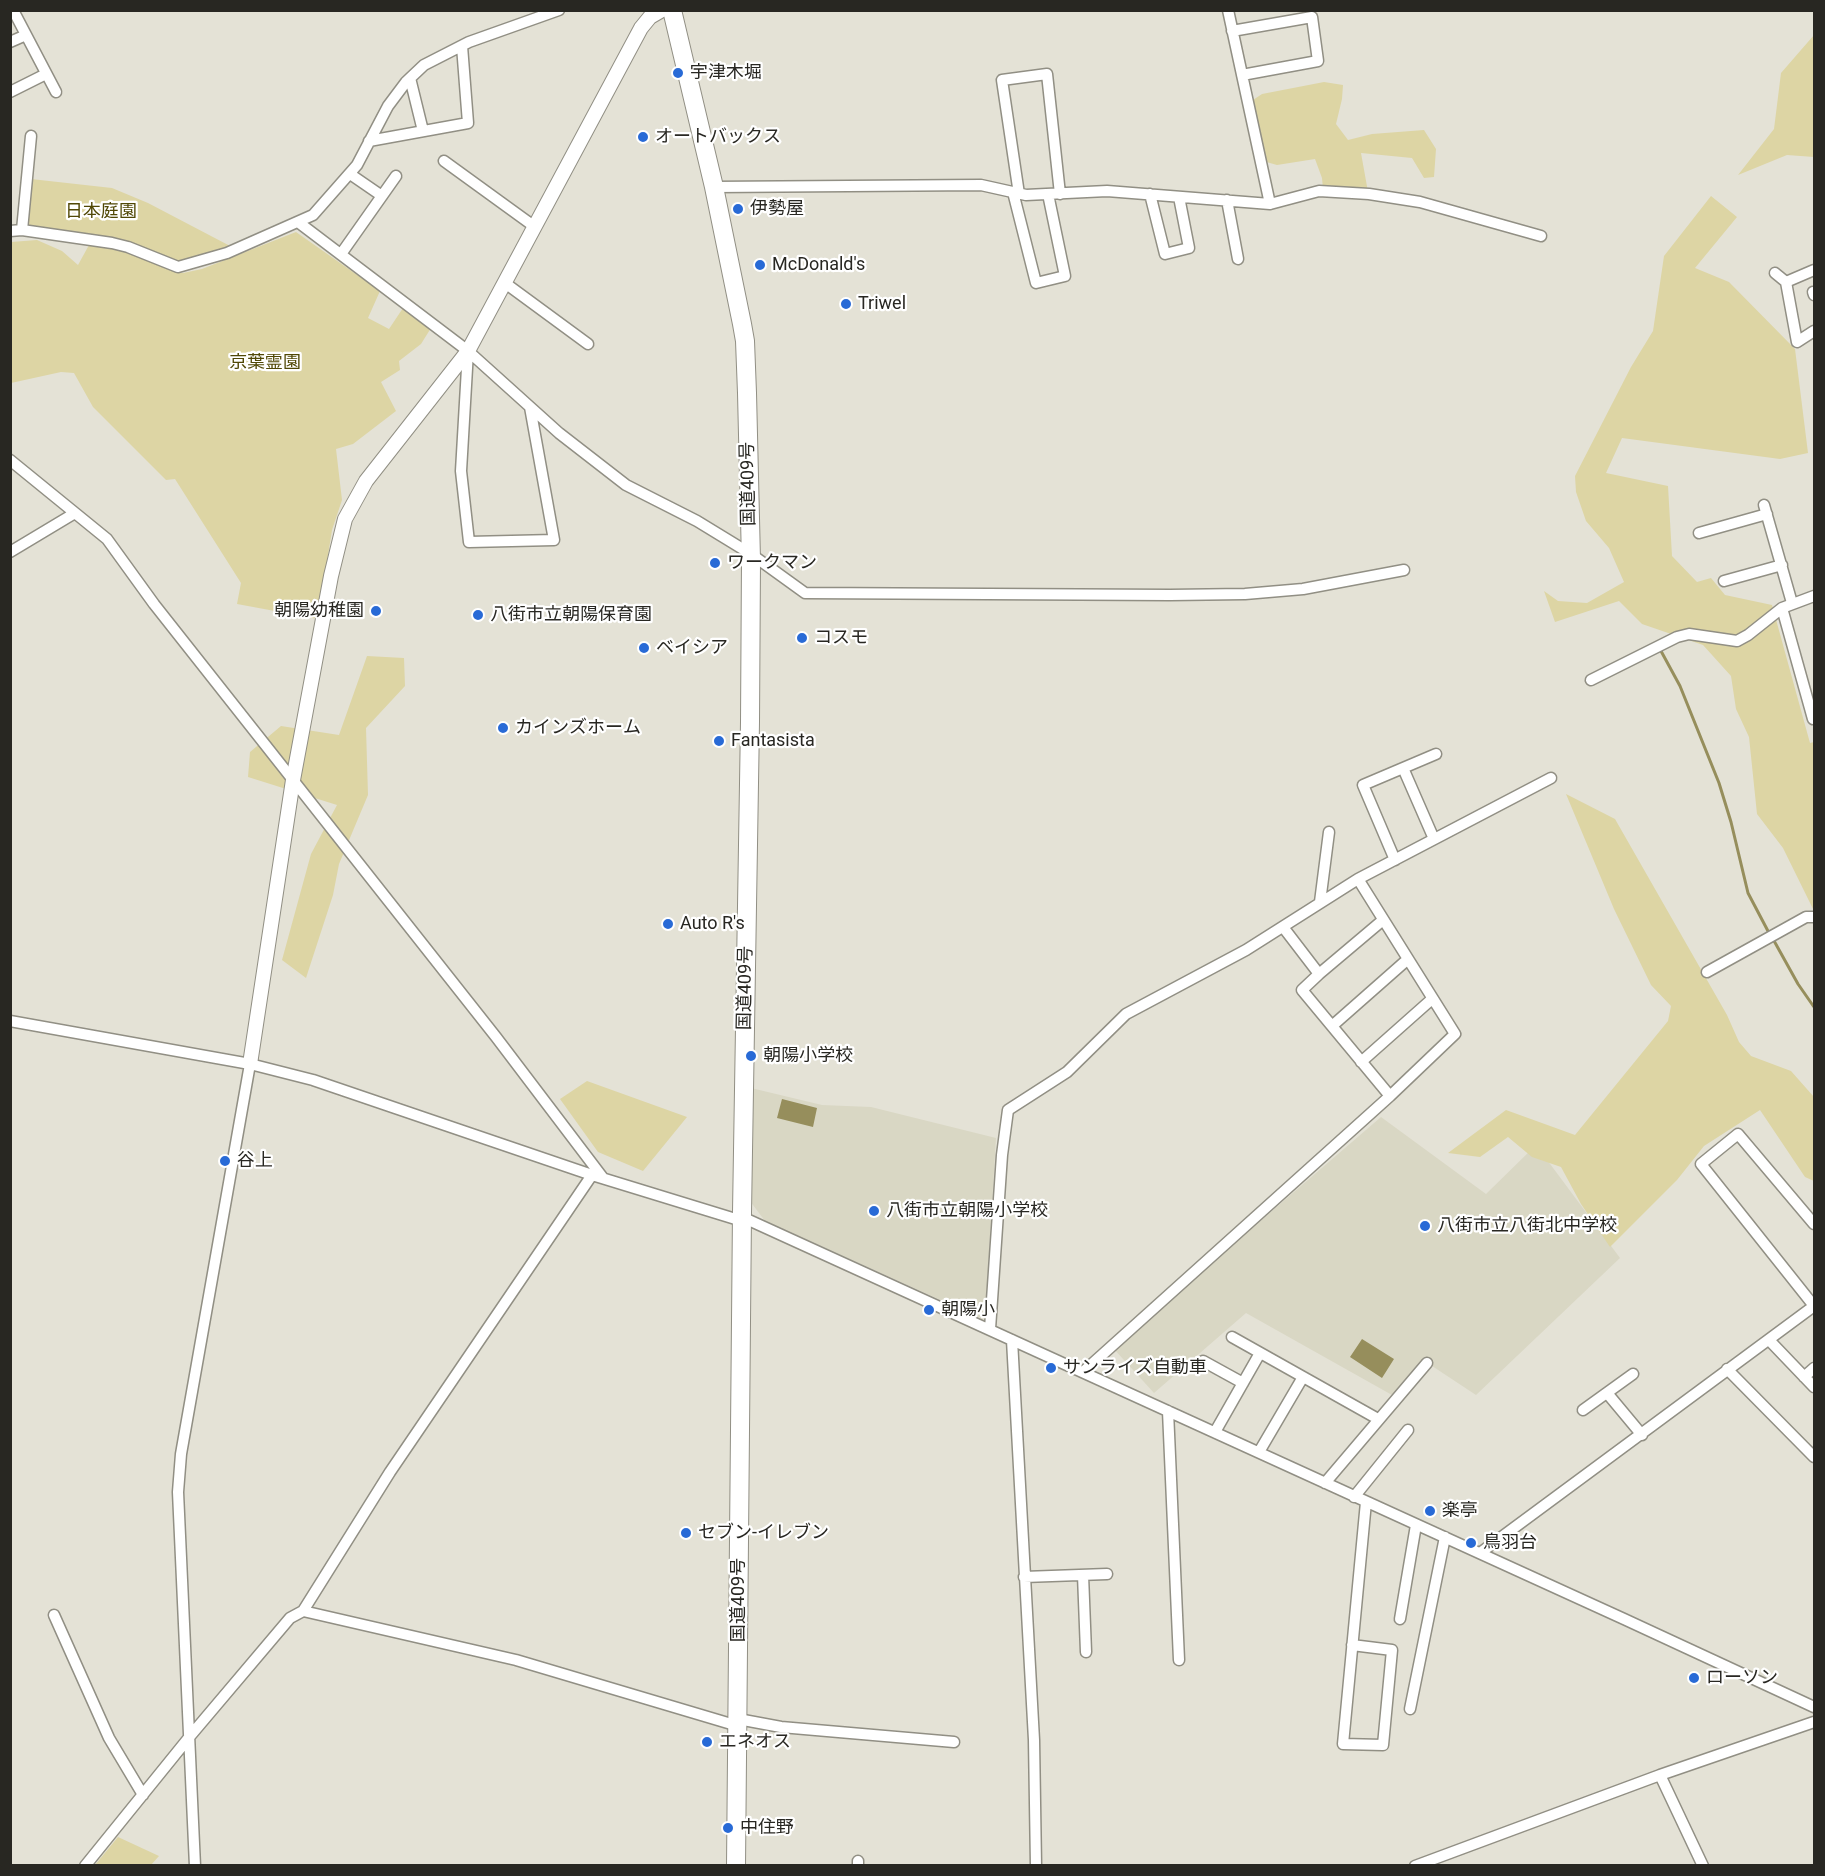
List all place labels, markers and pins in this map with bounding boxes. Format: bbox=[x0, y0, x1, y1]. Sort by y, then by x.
place label: 宇津木堀 bbox=[690, 62, 762, 84]
marker: 宇津木堀 bbox=[671, 66, 685, 80]
place label: オートバックス bbox=[655, 126, 781, 148]
marker: オートバックス bbox=[636, 130, 650, 144]
place label: 伊勢屋 bbox=[750, 198, 804, 220]
marker: 伊勢屋 bbox=[731, 202, 745, 216]
place label: McDonald's bbox=[772, 254, 865, 276]
marker: McDonald's bbox=[753, 258, 767, 272]
place label: Triwel bbox=[858, 293, 906, 315]
marker: Triwel bbox=[839, 297, 853, 311]
place label: ワークマン bbox=[727, 552, 817, 574]
marker: ワークマン bbox=[708, 556, 722, 570]
place label: 朝陽幼稚園 bbox=[274, 600, 364, 622]
marker: 朝陽幼稚園 bbox=[369, 604, 383, 618]
place label: 八街市立朝陽保育園 bbox=[490, 604, 652, 626]
marker: 八街市立朝陽保育園 bbox=[471, 608, 485, 622]
place label: コスモ bbox=[814, 627, 868, 649]
marker: コスモ bbox=[795, 631, 809, 645]
place label: ベイシア bbox=[656, 637, 728, 659]
marker: ベイシア bbox=[637, 641, 651, 655]
place label: カインズホーム bbox=[515, 717, 641, 739]
marker: カインズホーム bbox=[496, 721, 510, 735]
place label: Fantasista bbox=[731, 730, 815, 752]
marker: Fantasista bbox=[712, 734, 726, 748]
place label: Auto R's bbox=[680, 913, 745, 935]
marker: Auto R's bbox=[661, 917, 675, 931]
place label: 朝陽小学校 bbox=[763, 1045, 853, 1067]
marker: 朝陽小学校 bbox=[744, 1049, 758, 1063]
place label: 谷上 bbox=[237, 1150, 273, 1172]
marker: 谷上 bbox=[218, 1154, 232, 1168]
place label: 八街市立朝陽小学校 bbox=[886, 1200, 1048, 1222]
marker: 八街市立朝陽小学校 bbox=[867, 1204, 881, 1218]
place label: 八街市立八街北中学校 bbox=[1437, 1215, 1617, 1237]
marker: 八街市立八街北中学校 bbox=[1418, 1219, 1432, 1233]
place label: 朝陽小 bbox=[941, 1299, 995, 1321]
marker: 朝陽小 bbox=[922, 1303, 936, 1317]
place label: サンライズ自動車 bbox=[1063, 1357, 1207, 1379]
marker: サンライズ自動車 bbox=[1044, 1361, 1058, 1375]
place label: 楽亭 bbox=[1442, 1500, 1478, 1522]
marker: 楽亭 bbox=[1423, 1504, 1437, 1518]
place label: セブン-イレブン bbox=[698, 1522, 829, 1544]
marker: セブン-イレブン bbox=[679, 1526, 693, 1540]
place label: 鳥羽台 bbox=[1483, 1532, 1537, 1554]
marker: 鳥羽台 bbox=[1464, 1536, 1478, 1550]
place label: ローソン bbox=[1706, 1667, 1778, 1689]
marker: ローソン bbox=[1687, 1671, 1701, 1685]
place label: エネオス bbox=[719, 1731, 791, 1753]
marker: エネオス bbox=[700, 1735, 714, 1749]
place label: 中住野 bbox=[740, 1817, 794, 1839]
marker: 中住野 bbox=[721, 1821, 735, 1835]

